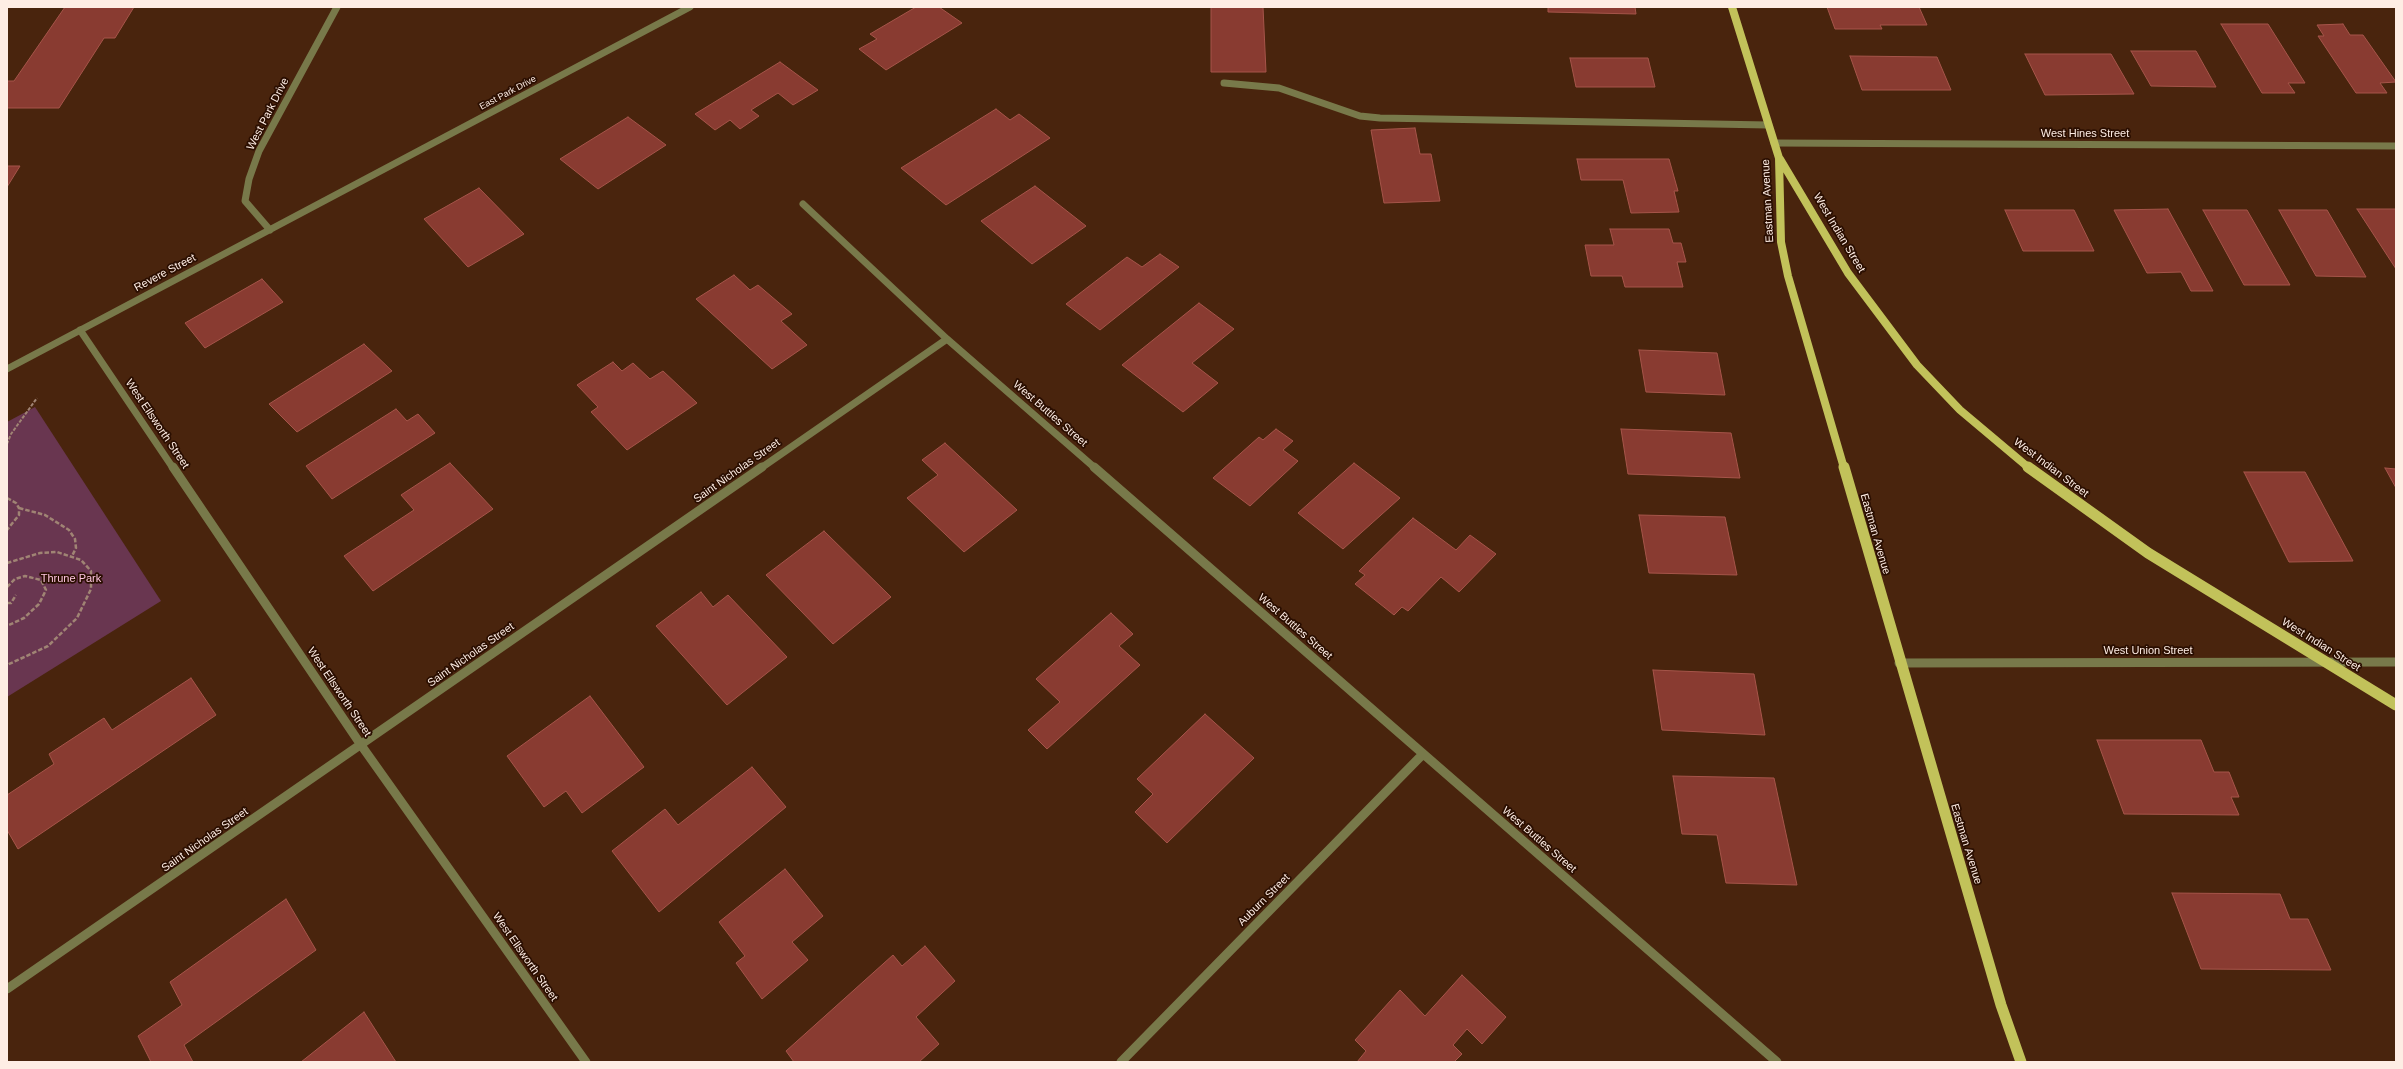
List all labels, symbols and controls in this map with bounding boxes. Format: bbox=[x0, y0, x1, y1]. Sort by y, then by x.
street label: East Park Drive bbox=[478, 74, 538, 112]
street label: West Park Drive bbox=[244, 76, 292, 152]
street label: West Hines Street bbox=[2041, 127, 2129, 141]
street label: Eastman Avenue bbox=[1759, 159, 1777, 243]
street label: West Indian Street bbox=[1810, 191, 1868, 275]
street label: Revere Street bbox=[132, 251, 198, 295]
street label: West Ellsworth Street bbox=[122, 377, 192, 471]
street label: West Buttles Street bbox=[1010, 378, 1090, 450]
street label: Saint Nicholas Street bbox=[691, 436, 783, 506]
street label: West Indian Street bbox=[2011, 436, 2091, 500]
street label: Eastman Avenue bbox=[1857, 492, 1893, 576]
park label: Thrune Park bbox=[41, 572, 101, 586]
street label: West Buttles Street bbox=[1255, 591, 1335, 663]
street label: West Indian Street bbox=[2279, 615, 2363, 675]
street label: Saint Nicholas Street bbox=[425, 620, 517, 690]
street label: West Union Street bbox=[2103, 644, 2193, 658]
street label: West Ellsworth Street bbox=[304, 645, 374, 739]
street label: Eastman Avenue bbox=[1947, 802, 1985, 886]
street label: West Buttles Street bbox=[1499, 804, 1579, 876]
street label: Saint Nicholas Street bbox=[159, 805, 251, 875]
street label: Auburn Street bbox=[1235, 871, 1293, 929]
street label: West Ellsworth Street bbox=[489, 910, 561, 1004]

